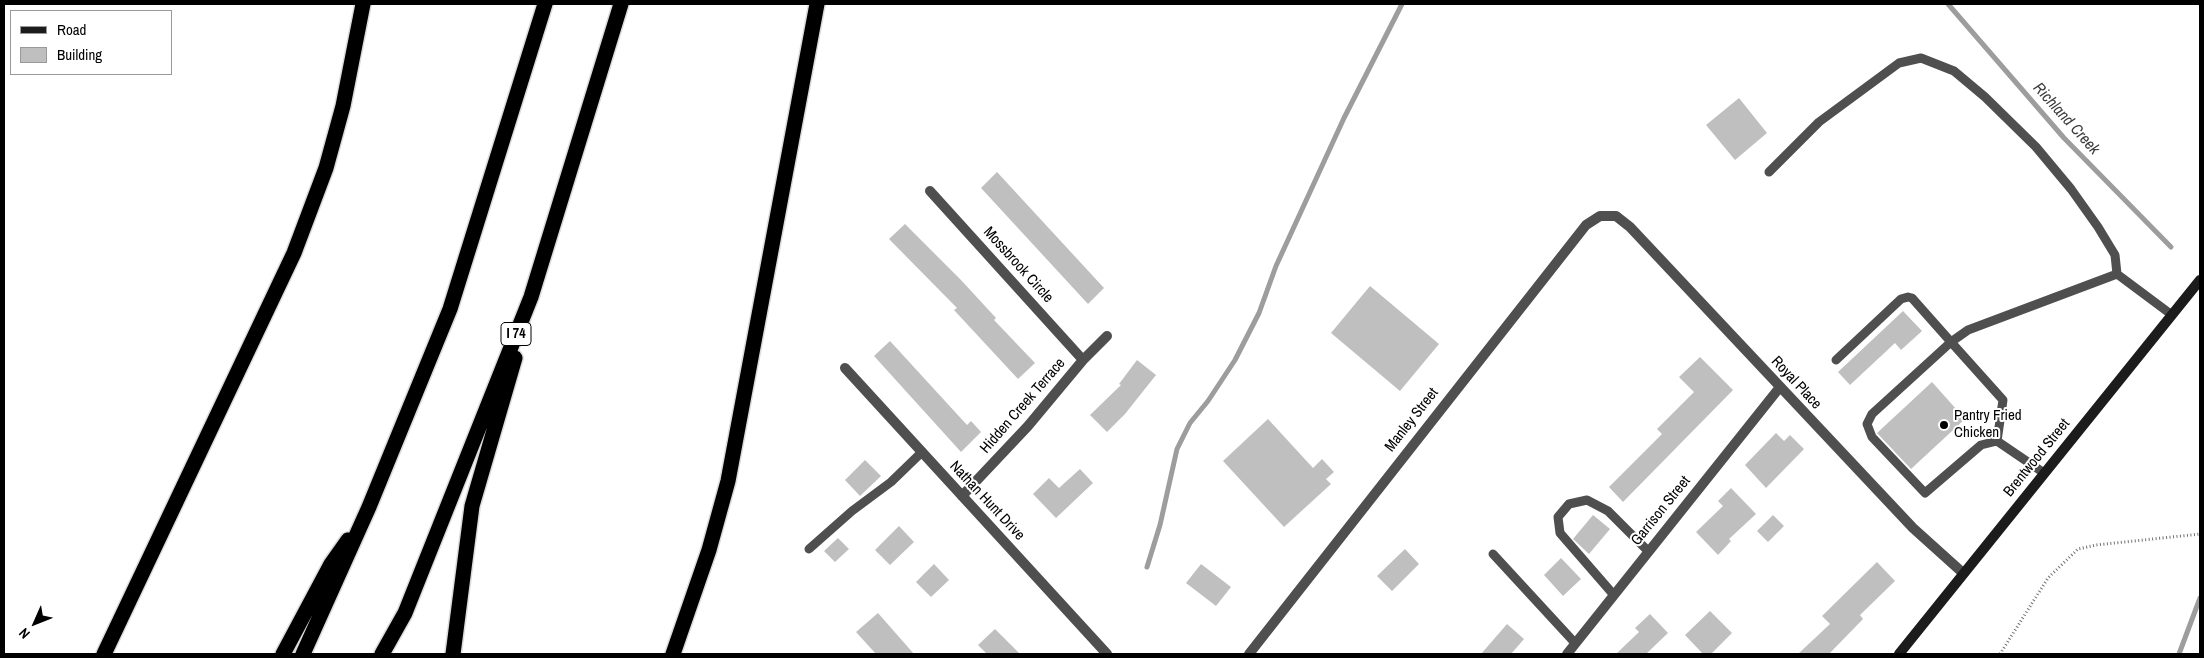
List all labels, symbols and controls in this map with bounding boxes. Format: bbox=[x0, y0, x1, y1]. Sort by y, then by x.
legend bbox=[10, 10, 172, 75]
text: Road bbox=[57, 19, 86, 40]
text: Building bbox=[57, 44, 102, 65]
water label: Richland Creek bbox=[2029, 79, 2103, 159]
street label: Mossbrook Circle bbox=[979, 223, 1057, 307]
road number: I 74 bbox=[501, 322, 531, 346]
street label: Royal Place bbox=[1767, 353, 1825, 413]
street label: Hidden Creek Terrace bbox=[977, 355, 1069, 457]
street label: Manley Street bbox=[1382, 385, 1442, 455]
place label: Pantry Fried Chicken bbox=[1954, 407, 2022, 442]
street label: Brentwood Street bbox=[2000, 415, 2074, 501]
marker: Pantry Fried Chicken bbox=[1938, 419, 1950, 431]
street label: Nathan Hunt Drive bbox=[946, 458, 1028, 544]
street label: Garrison Street bbox=[1628, 473, 1694, 549]
north arrow bbox=[10, 598, 60, 648]
text: N bbox=[15, 624, 34, 643]

